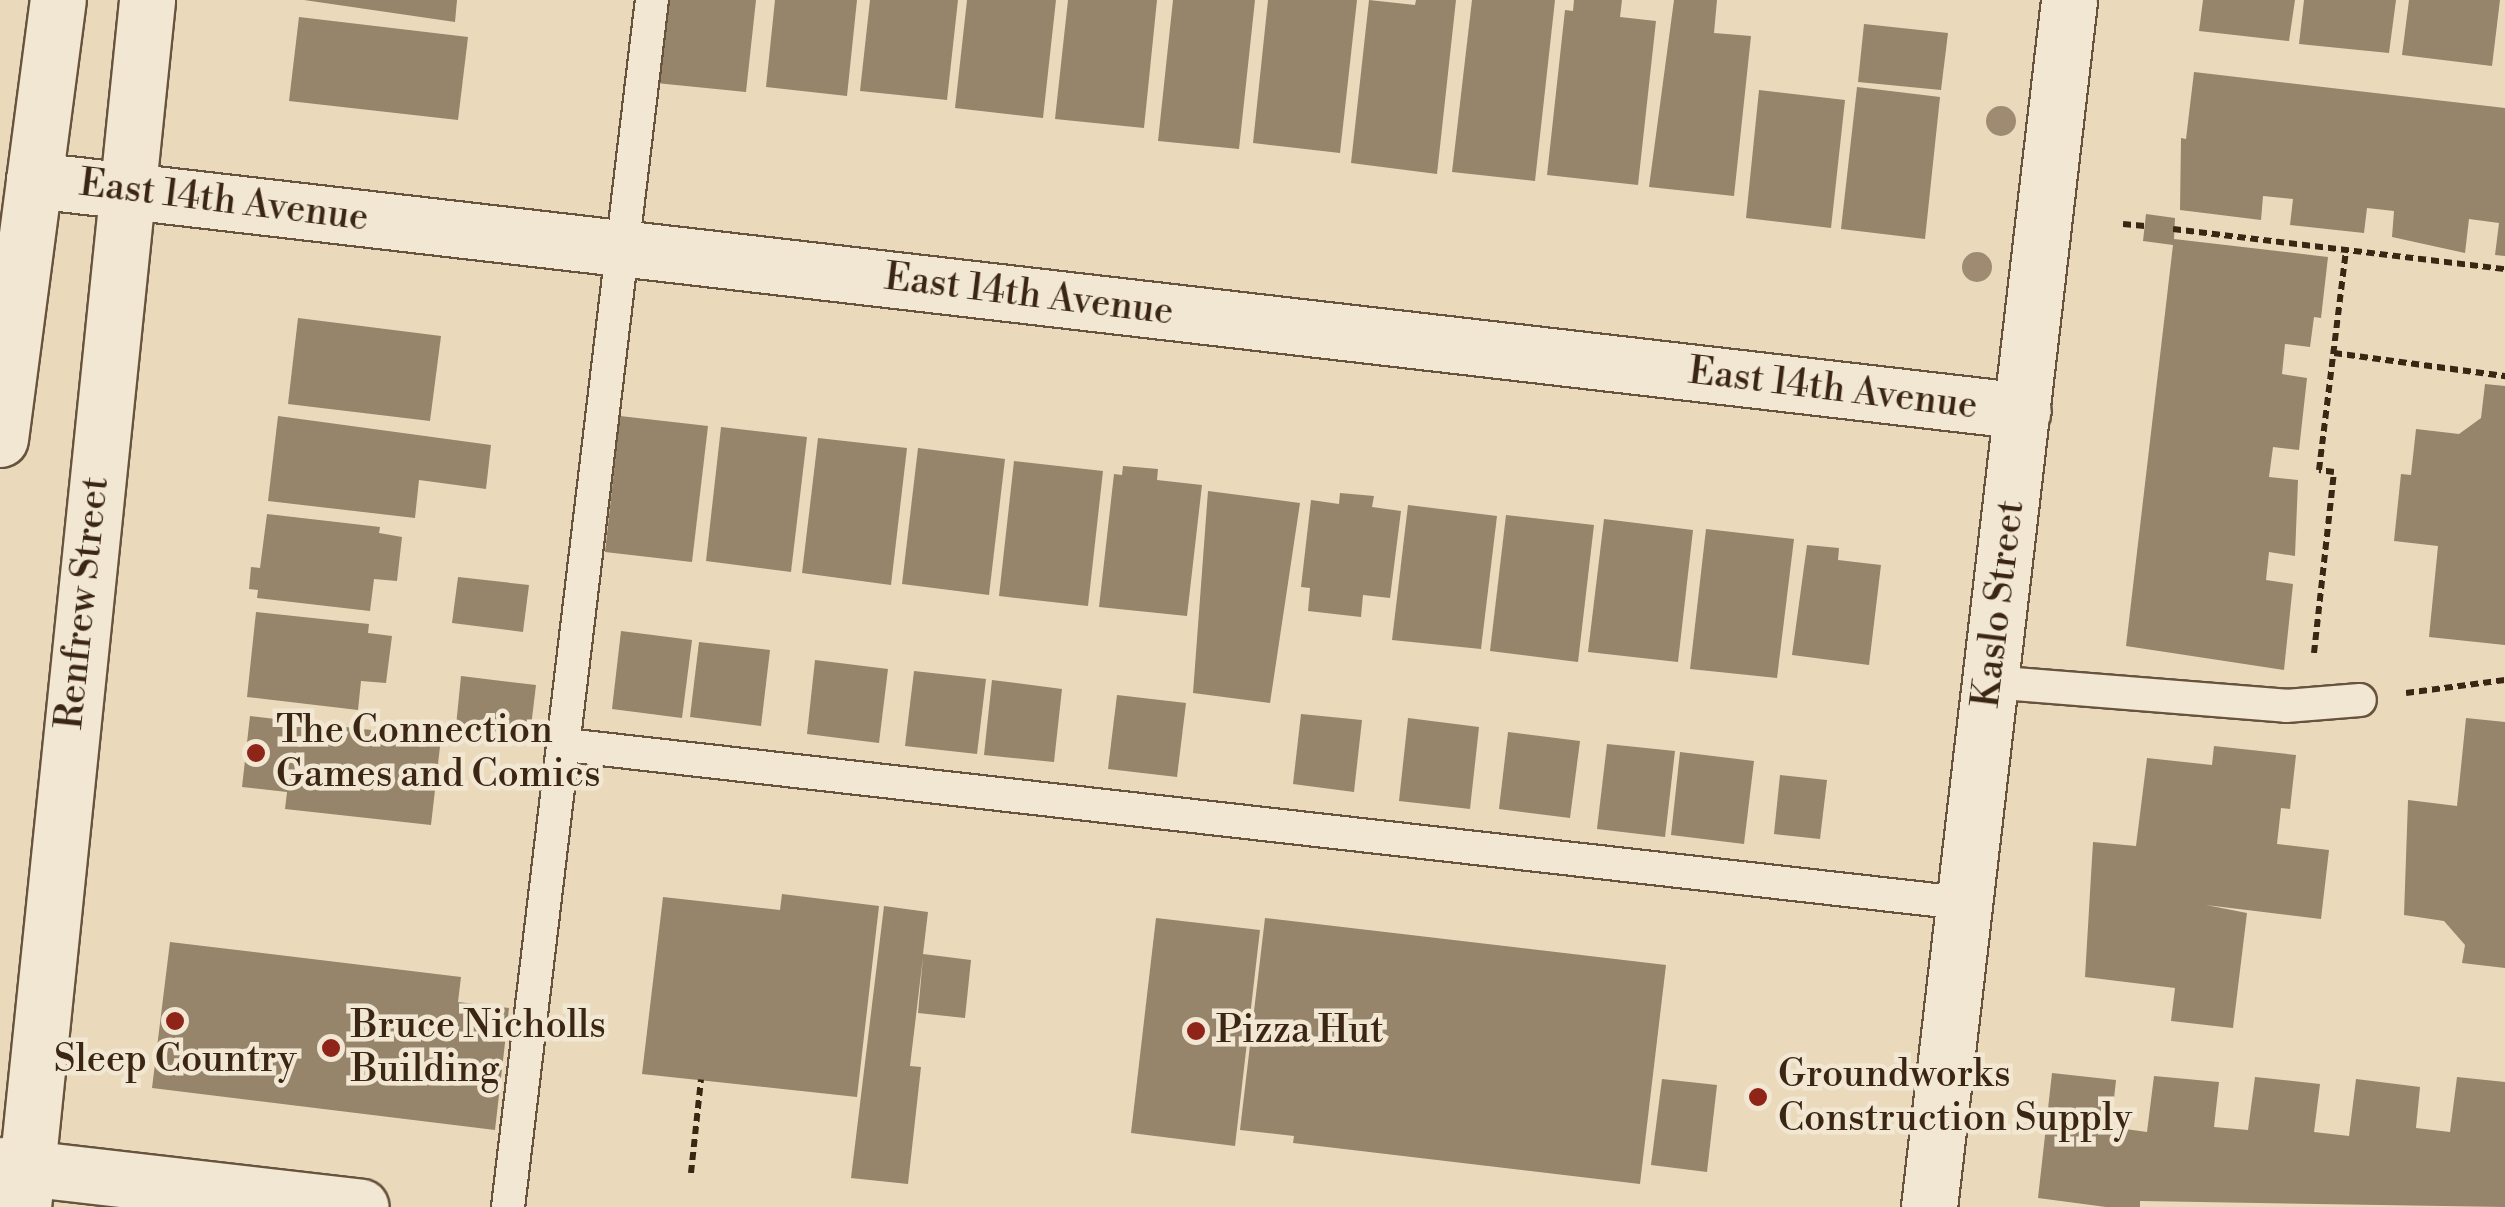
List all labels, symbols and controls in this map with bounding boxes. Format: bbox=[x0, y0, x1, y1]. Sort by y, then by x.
street label: East 14th Avenue bbox=[77, 161, 371, 241]
street label: East 14th Avenue bbox=[882, 255, 1176, 335]
street label: East 14th Avenue bbox=[1686, 349, 1980, 429]
street label: Renfrew Street bbox=[47, 474, 119, 732]
street label: Kaslo Street bbox=[1964, 498, 2034, 710]
place label: The Connection Games and Comics bbox=[276, 708, 601, 798]
marker: The Connection Games and Comics bbox=[245, 742, 267, 764]
place label: Bruce Nicholls Building bbox=[351, 1003, 606, 1092]
place label: Pizza Hut bbox=[1216, 1008, 1384, 1054]
marker: Sleep Country bbox=[164, 1010, 186, 1032]
marker: Pizza Hut bbox=[1185, 1020, 1207, 1042]
place label: Sleep Country bbox=[54, 1037, 296, 1083]
marker: Bruce Nicholls Building bbox=[320, 1037, 342, 1059]
place label: Groundworks Construction Supply bbox=[1778, 1052, 2132, 1142]
marker: Groundworks Construction Supply bbox=[1747, 1086, 1769, 1108]

